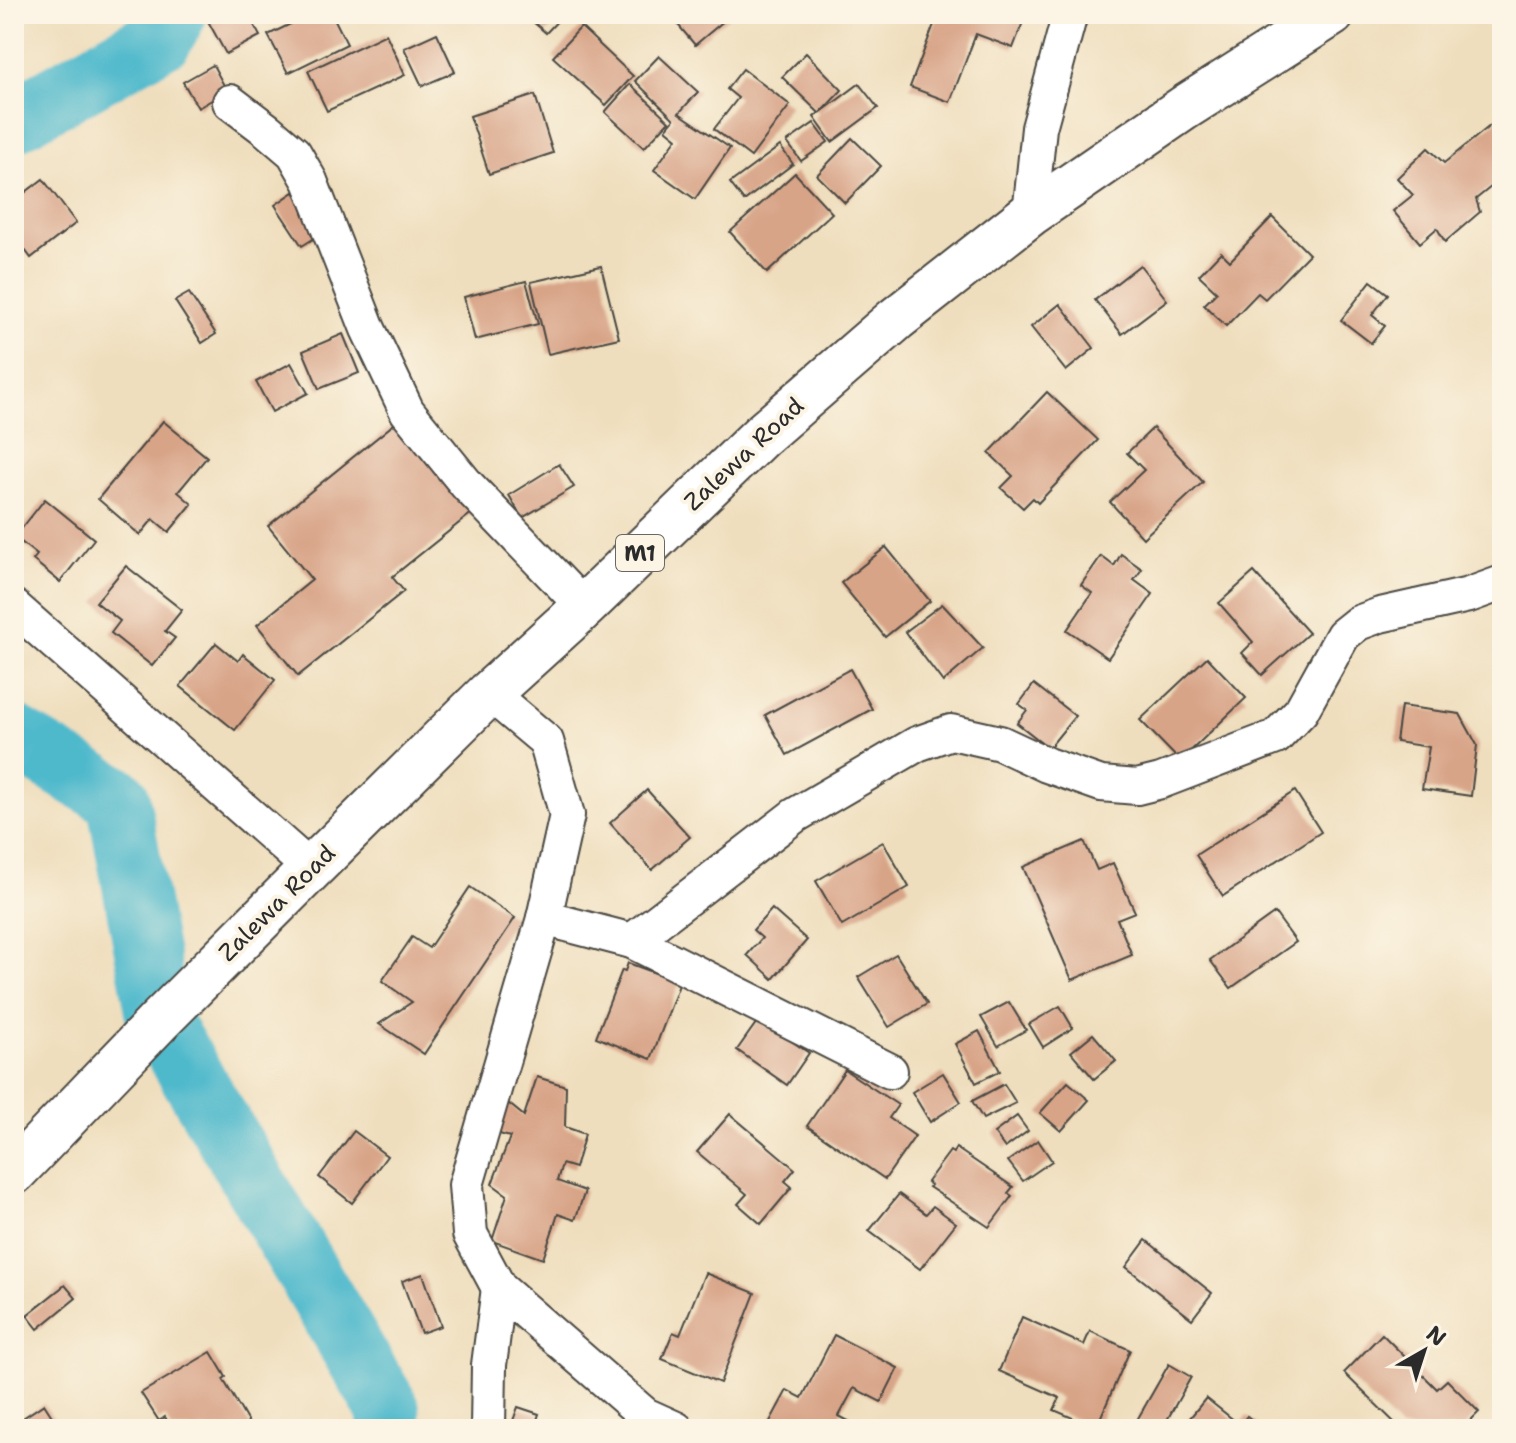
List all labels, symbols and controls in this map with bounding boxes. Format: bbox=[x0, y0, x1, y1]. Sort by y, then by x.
street label: Zalewa Road bbox=[677, 390, 811, 518]
road number: M1 bbox=[616, 535, 664, 571]
street label: Zalewa Road bbox=[212, 838, 342, 968]
north arrow bbox=[1384, 1311, 1464, 1391]
text: N bbox=[1420, 1319, 1452, 1353]

